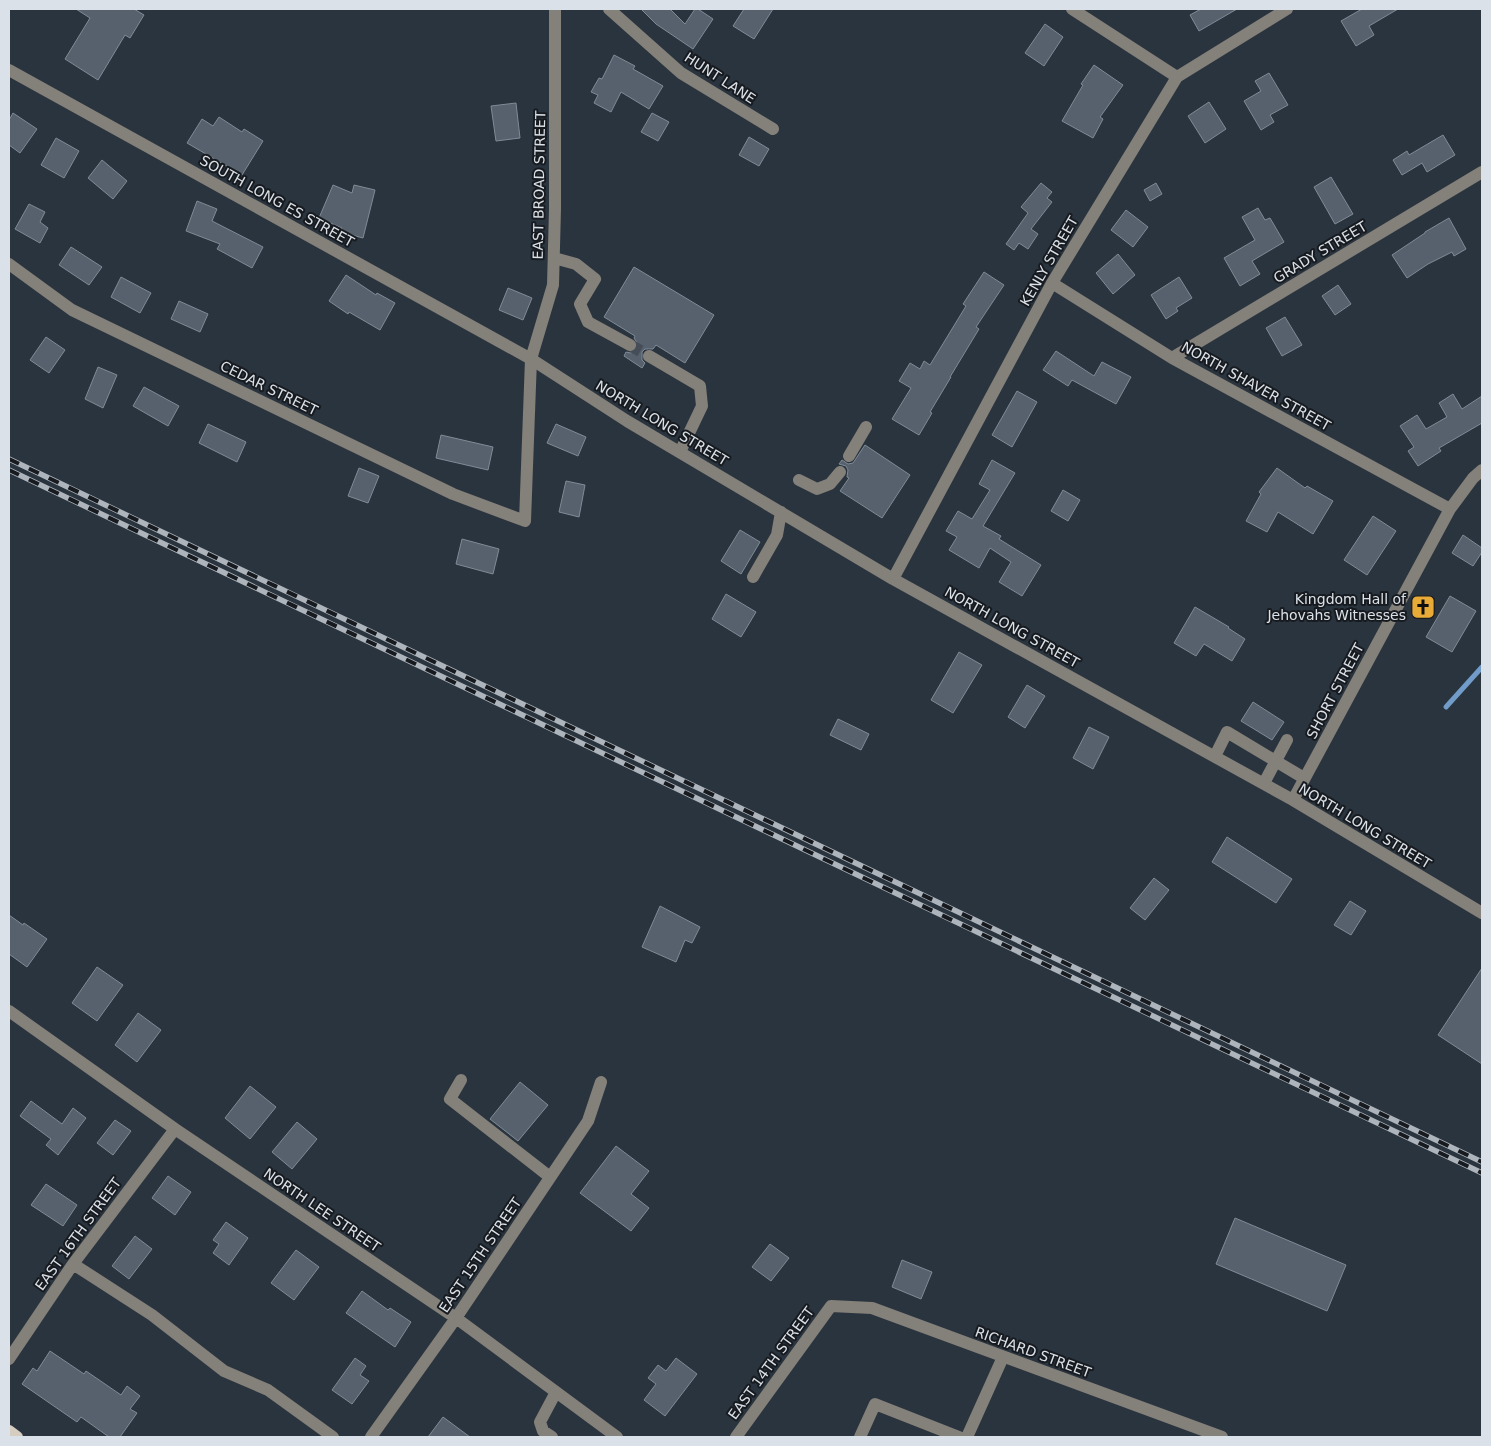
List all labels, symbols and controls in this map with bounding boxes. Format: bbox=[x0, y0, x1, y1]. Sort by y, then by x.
street label: HUNT LANE bbox=[682, 49, 758, 107]
street label: EAST BROAD STREET bbox=[530, 110, 548, 259]
street label: SOUTH LONG ES STREET bbox=[197, 152, 357, 250]
street label: KENLY STREET bbox=[1017, 213, 1081, 309]
street label: GRADY STREET bbox=[1270, 218, 1370, 286]
street label: NORTH SHAVER STREET bbox=[1179, 338, 1334, 434]
street label: CEDAR STREET bbox=[218, 358, 321, 419]
street label: NORTH LONG STREET bbox=[593, 377, 731, 469]
street label: NORTH LONG STREET bbox=[942, 583, 1082, 671]
place label: Kingdom Hall of Jehovahs Witnesses bbox=[1266, 591, 1407, 623]
church icon: Kingdom Hall of Jehovahs Witnesses bbox=[1410, 594, 1436, 620]
street label: SHORT STREET bbox=[1303, 640, 1367, 741]
street label: NORTH LONG STREET bbox=[1296, 780, 1434, 872]
street label: NORTH LEE STREET bbox=[261, 1165, 384, 1255]
street label: EAST 16TH STREET bbox=[32, 1174, 124, 1293]
street label: EAST 15TH STREET bbox=[436, 1194, 525, 1315]
street label: EAST 14TH STREET bbox=[725, 1303, 817, 1422]
street label: RICHARD STREET bbox=[973, 1324, 1094, 1381]

